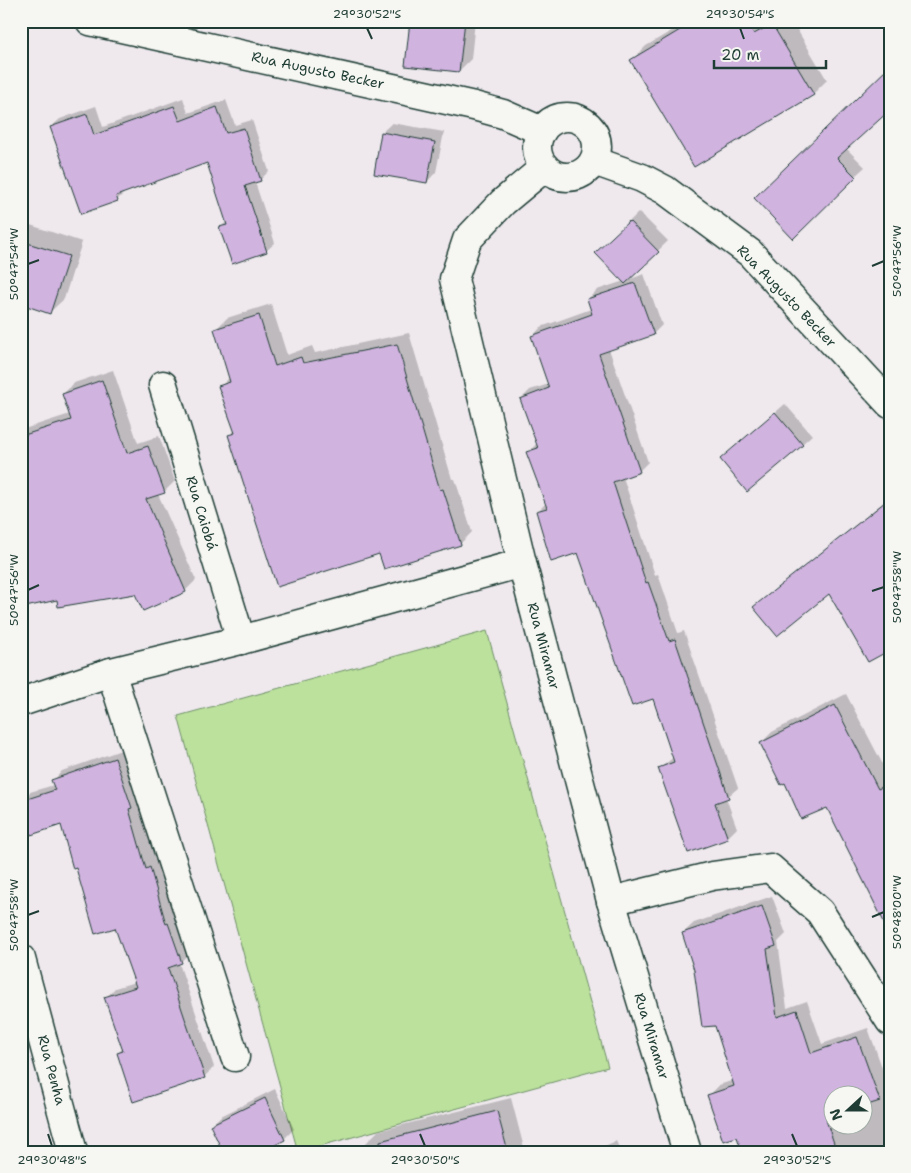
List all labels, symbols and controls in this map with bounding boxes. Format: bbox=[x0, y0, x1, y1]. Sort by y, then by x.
text: 29°30'52"S bbox=[333, 6, 402, 22]
text: 29°30'54"S bbox=[706, 6, 775, 22]
scale bar bbox=[714, 38, 826, 70]
text: 20 m bbox=[721, 45, 760, 65]
street label: Rua Augusto Becker bbox=[250, 47, 386, 93]
text: 50°47'56"W bbox=[889, 225, 905, 297]
text: 50°47'54"W bbox=[6, 228, 22, 300]
street label: Rua Augusto Becker bbox=[733, 241, 841, 351]
street label: Rua Caiobá bbox=[182, 474, 222, 553]
text: 50°47'58"W bbox=[889, 551, 905, 623]
text: 50°47'56"W bbox=[6, 554, 22, 626]
street label: Rua Miramar bbox=[524, 600, 564, 692]
text: 50°48'00"W bbox=[889, 875, 905, 949]
text: 50°47'58"W bbox=[6, 879, 22, 951]
street label: Rua Miramar bbox=[630, 991, 674, 1082]
street label: Rua Penha bbox=[34, 1033, 70, 1107]
north arrow bbox=[824, 1086, 874, 1136]
text: N bbox=[825, 1106, 846, 1123]
text: 29°30'48"S bbox=[17, 1152, 87, 1168]
text: 29°30'50"S bbox=[390, 1152, 460, 1168]
text: 29°30'52"S bbox=[763, 1152, 832, 1168]

